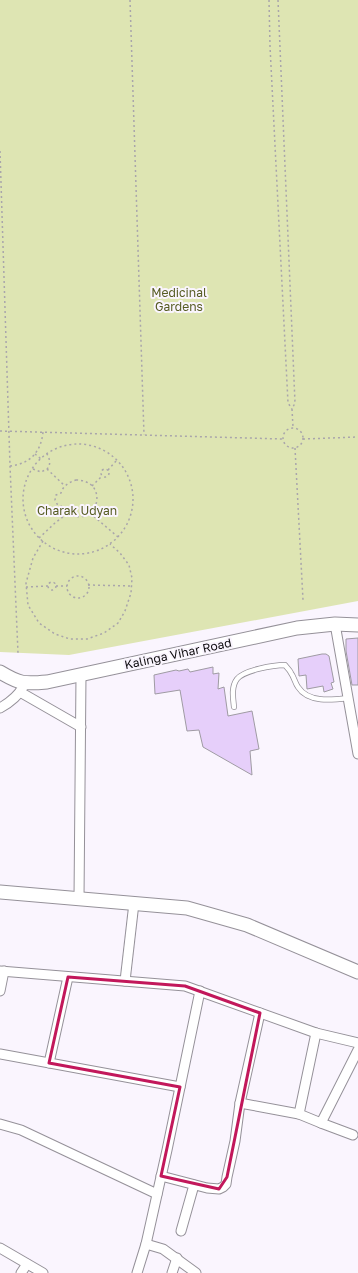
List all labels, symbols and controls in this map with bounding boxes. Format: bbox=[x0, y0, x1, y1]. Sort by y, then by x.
park label: Medicinal Gardens bbox=[151, 285, 207, 314]
park label: Charak Udyan bbox=[37, 503, 117, 518]
street label: Kalinga Vihar Road bbox=[123, 635, 233, 672]

